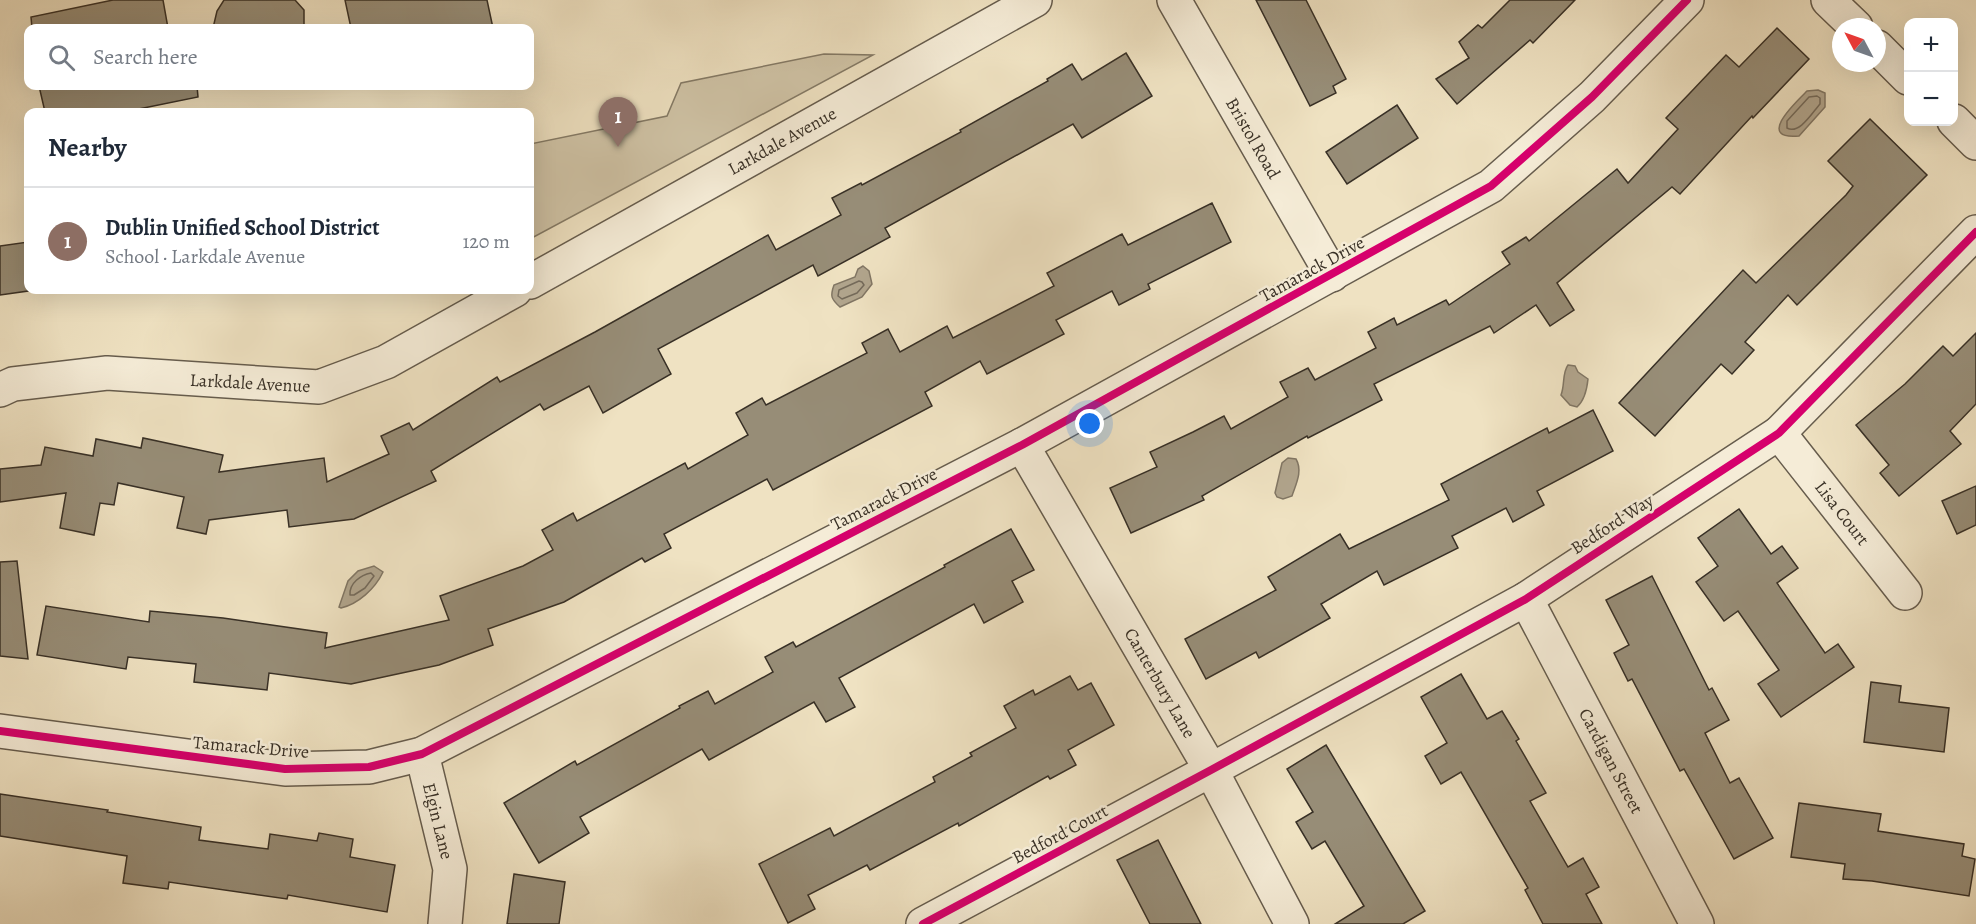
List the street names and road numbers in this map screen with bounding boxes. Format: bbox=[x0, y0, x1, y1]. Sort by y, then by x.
street label: Bristol Road bbox=[1220, 93, 1286, 183]
street label: Larkdale Avenue bbox=[723, 101, 841, 181]
street label: Tamarack Drive bbox=[1255, 230, 1369, 308]
street label: Larkdale Avenue bbox=[189, 368, 311, 398]
street label: Tamarack Drive bbox=[827, 462, 941, 536]
street label: Lisa Court bbox=[1809, 476, 1875, 550]
street label: Bedford Way bbox=[1566, 488, 1659, 560]
street label: Canterbury Lane bbox=[1119, 624, 1201, 742]
street label: Cardigan Street bbox=[1573, 704, 1649, 818]
street label: Tamarack Drive bbox=[192, 730, 310, 764]
street label: Elgin Lane bbox=[417, 780, 459, 862]
street label: Bedford Court bbox=[1008, 799, 1112, 869]

